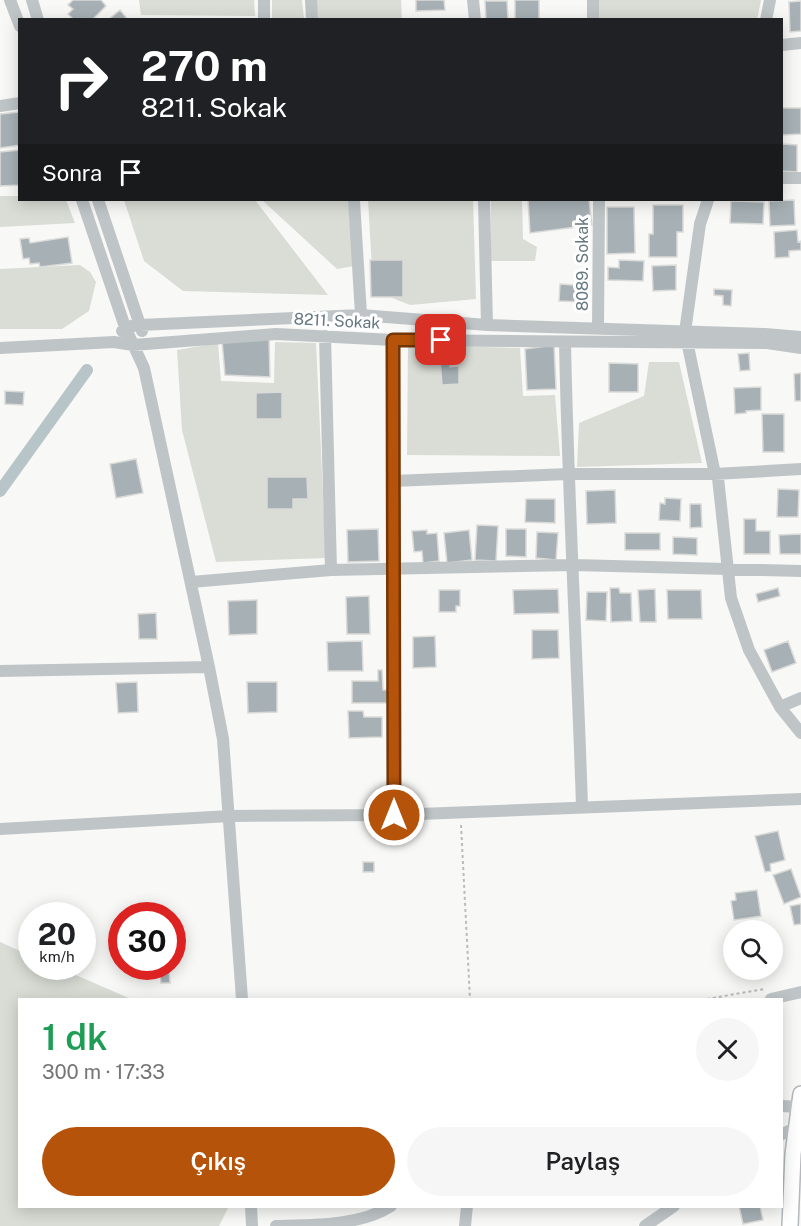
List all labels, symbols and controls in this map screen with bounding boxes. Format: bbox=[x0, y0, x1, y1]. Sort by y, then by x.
text: 270 m bbox=[141, 41, 268, 90]
icon: right bbox=[42, 42, 120, 120]
text: 8211. Sokak bbox=[141, 91, 287, 123]
icon: arrive bbox=[114, 156, 147, 189]
text: Sonra bbox=[42, 160, 102, 186]
street label: 8089. Sokak bbox=[573, 217, 592, 311]
street label: 8211. Sokak bbox=[293, 309, 381, 333]
pin bbox=[415, 314, 466, 365]
icon: arrive bbox=[424, 323, 457, 356]
position arrow bbox=[362, 783, 426, 847]
speed limit sign: 30 bbox=[108, 902, 186, 980]
text: 20 bbox=[38, 916, 76, 952]
map controls bbox=[723, 920, 783, 980]
button: search bbox=[723, 920, 783, 980]
text: km/h bbox=[39, 948, 75, 965]
text: 1 dk bbox=[42, 1016, 108, 1058]
button: close bbox=[696, 1018, 759, 1081]
text: 300 m · 17:33 bbox=[42, 1060, 165, 1084]
button: Çıkış bbox=[42, 1127, 395, 1196]
button: Paylaş bbox=[407, 1127, 759, 1196]

